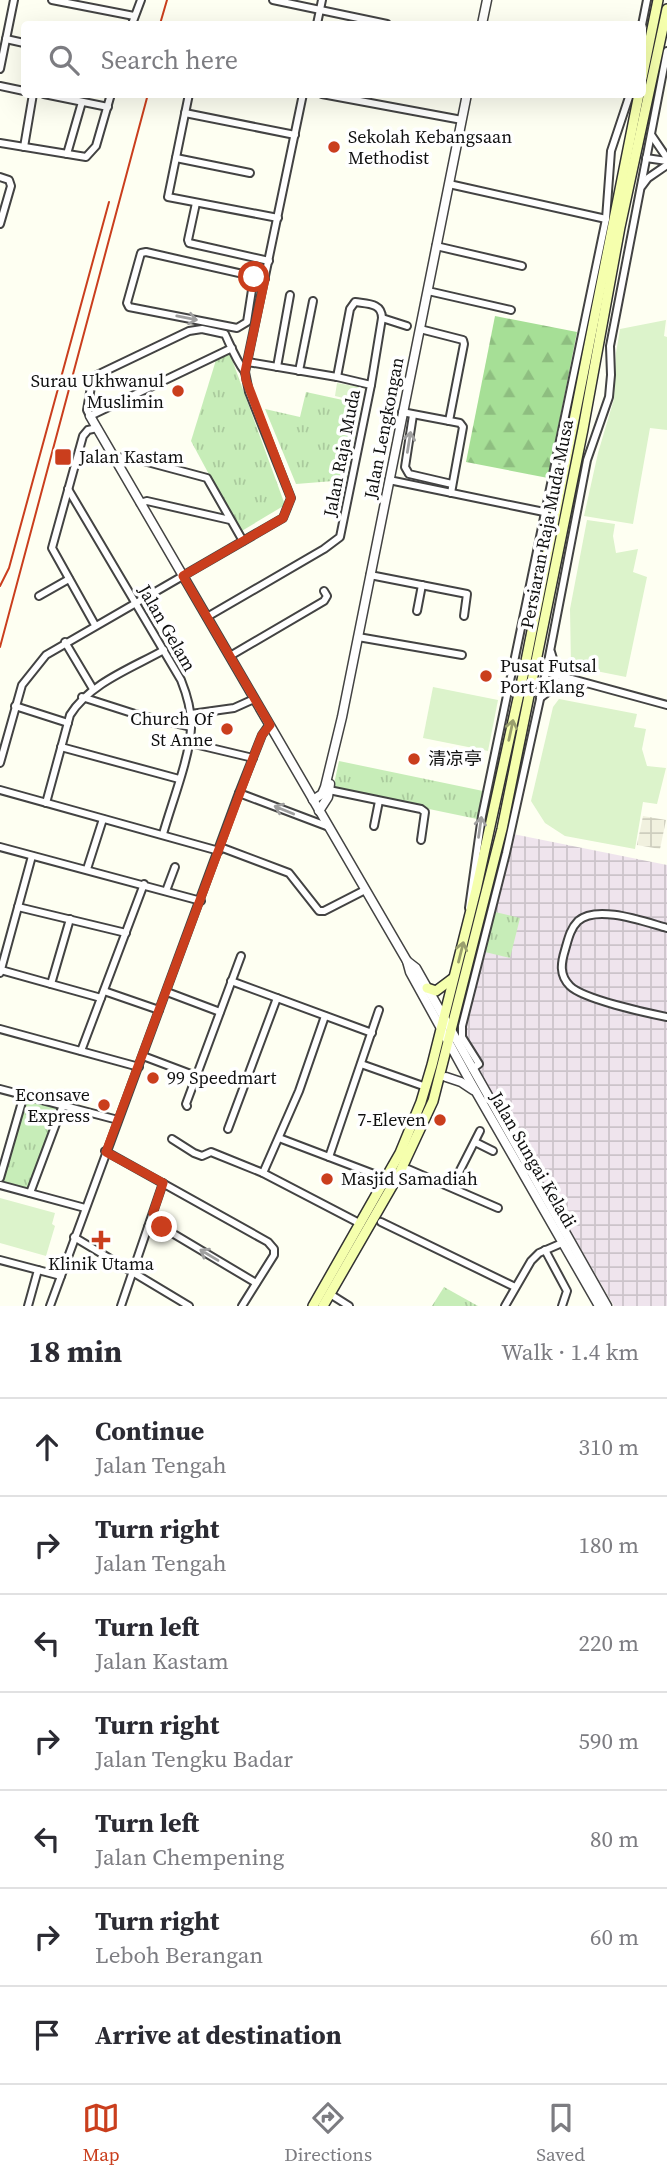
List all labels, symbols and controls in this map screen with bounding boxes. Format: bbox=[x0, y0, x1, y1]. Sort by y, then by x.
search box bbox=[21, 21, 646, 98]
icon: search bbox=[45, 41, 83, 79]
text: Search here bbox=[101, 42, 238, 78]
place label: Sekolah Kebangsaan Methodist bbox=[348, 124, 512, 170]
marker: Sekolah Kebangsaan Methodist bbox=[326, 139, 342, 155]
route start bbox=[238, 261, 269, 292]
one-way arrow bbox=[175, 312, 198, 326]
street label: Jalan Lengkongan bbox=[357, 355, 410, 502]
place label: Surau Ukhwanul Muslimin bbox=[31, 368, 164, 414]
marker: Surau Ukhwanul Muslimin bbox=[170, 383, 186, 399]
street label: Jalan Raja Muda bbox=[317, 386, 366, 520]
street label: Persiaran Raja Muda Musa bbox=[514, 416, 579, 631]
one-way arrow bbox=[403, 431, 416, 454]
place label: Jalan Kastam bbox=[78, 444, 184, 469]
marker: Jalan Kastam bbox=[53, 447, 73, 467]
street label: Jalan Gelam bbox=[132, 579, 202, 676]
place label: Pusat Futsal Port Klang bbox=[500, 653, 597, 699]
marker: Pusat Futsal Port Klang bbox=[478, 668, 494, 684]
place label: Church Of St Anne bbox=[130, 706, 215, 752]
one-way arrow bbox=[505, 719, 518, 742]
marker: Church Of St Anne bbox=[219, 721, 235, 737]
place label: 清凉亭 bbox=[428, 746, 482, 771]
marker: 清凉亭 bbox=[406, 751, 422, 767]
one-way arrow bbox=[274, 803, 295, 816]
one-way arrow bbox=[474, 817, 487, 839]
one-way arrow bbox=[455, 941, 468, 964]
place label: 99 Speedmart bbox=[167, 1065, 277, 1090]
marker: 99 Speedmart bbox=[145, 1070, 161, 1086]
place label: Econsave Express bbox=[15, 1082, 90, 1128]
street label: Jalan Sungai Keladi bbox=[484, 1086, 583, 1232]
marker: Econsave Express bbox=[96, 1097, 112, 1113]
place label: 7-Eleven bbox=[357, 1107, 426, 1132]
marker: 7-Eleven bbox=[432, 1112, 448, 1128]
place label: Masjid Samadiah bbox=[341, 1166, 478, 1191]
marker: Masjid Samadiah bbox=[319, 1171, 335, 1187]
route end bbox=[146, 1211, 177, 1242]
marker: Klinik Utama bbox=[91, 1230, 111, 1250]
one-way arrow bbox=[200, 1248, 220, 1262]
place label: Klinik Utama bbox=[48, 1251, 155, 1276]
text: 18 min bbox=[28, 1331, 122, 1372]
text: Walk · 1.4 km bbox=[501, 1336, 639, 1368]
text: Continue bbox=[95, 1413, 204, 1449]
icon: ahead bbox=[28, 1428, 66, 1466]
text: 310 m bbox=[578, 1431, 639, 1463]
text: Jalan Tengah bbox=[95, 1449, 227, 1481]
text: Turn right bbox=[95, 1511, 219, 1547]
icon: right bbox=[28, 1526, 66, 1564]
text: 180 m bbox=[578, 1529, 639, 1561]
text: Jalan Tengah bbox=[95, 1547, 227, 1579]
text: Turn left bbox=[95, 1609, 199, 1645]
icon: left bbox=[28, 1624, 66, 1662]
text: 220 m bbox=[578, 1627, 639, 1659]
text: Jalan Kastam bbox=[95, 1645, 229, 1677]
text: Turn right bbox=[95, 1707, 219, 1743]
icon: right bbox=[28, 1722, 66, 1760]
text: 590 m bbox=[578, 1725, 639, 1757]
text: Jalan Tengku Badar bbox=[95, 1743, 293, 1775]
text: Turn left bbox=[95, 1805, 199, 1841]
icon: left bbox=[28, 1820, 66, 1858]
text: 80 m bbox=[590, 1823, 639, 1855]
text: Jalan Chempening bbox=[95, 1841, 284, 1873]
text: Turn right bbox=[95, 1903, 219, 1939]
icon: right bbox=[28, 1918, 66, 1956]
text: 60 m bbox=[590, 1921, 639, 1953]
text: Leboh Berangan bbox=[95, 1939, 263, 1971]
icon: arrive bbox=[28, 2016, 66, 2054]
text: Arrive at destination bbox=[95, 2017, 342, 2053]
tab: Map bbox=[82, 2099, 120, 2167]
tab: Directions bbox=[284, 2099, 372, 2167]
tab: Saved bbox=[536, 2099, 585, 2167]

